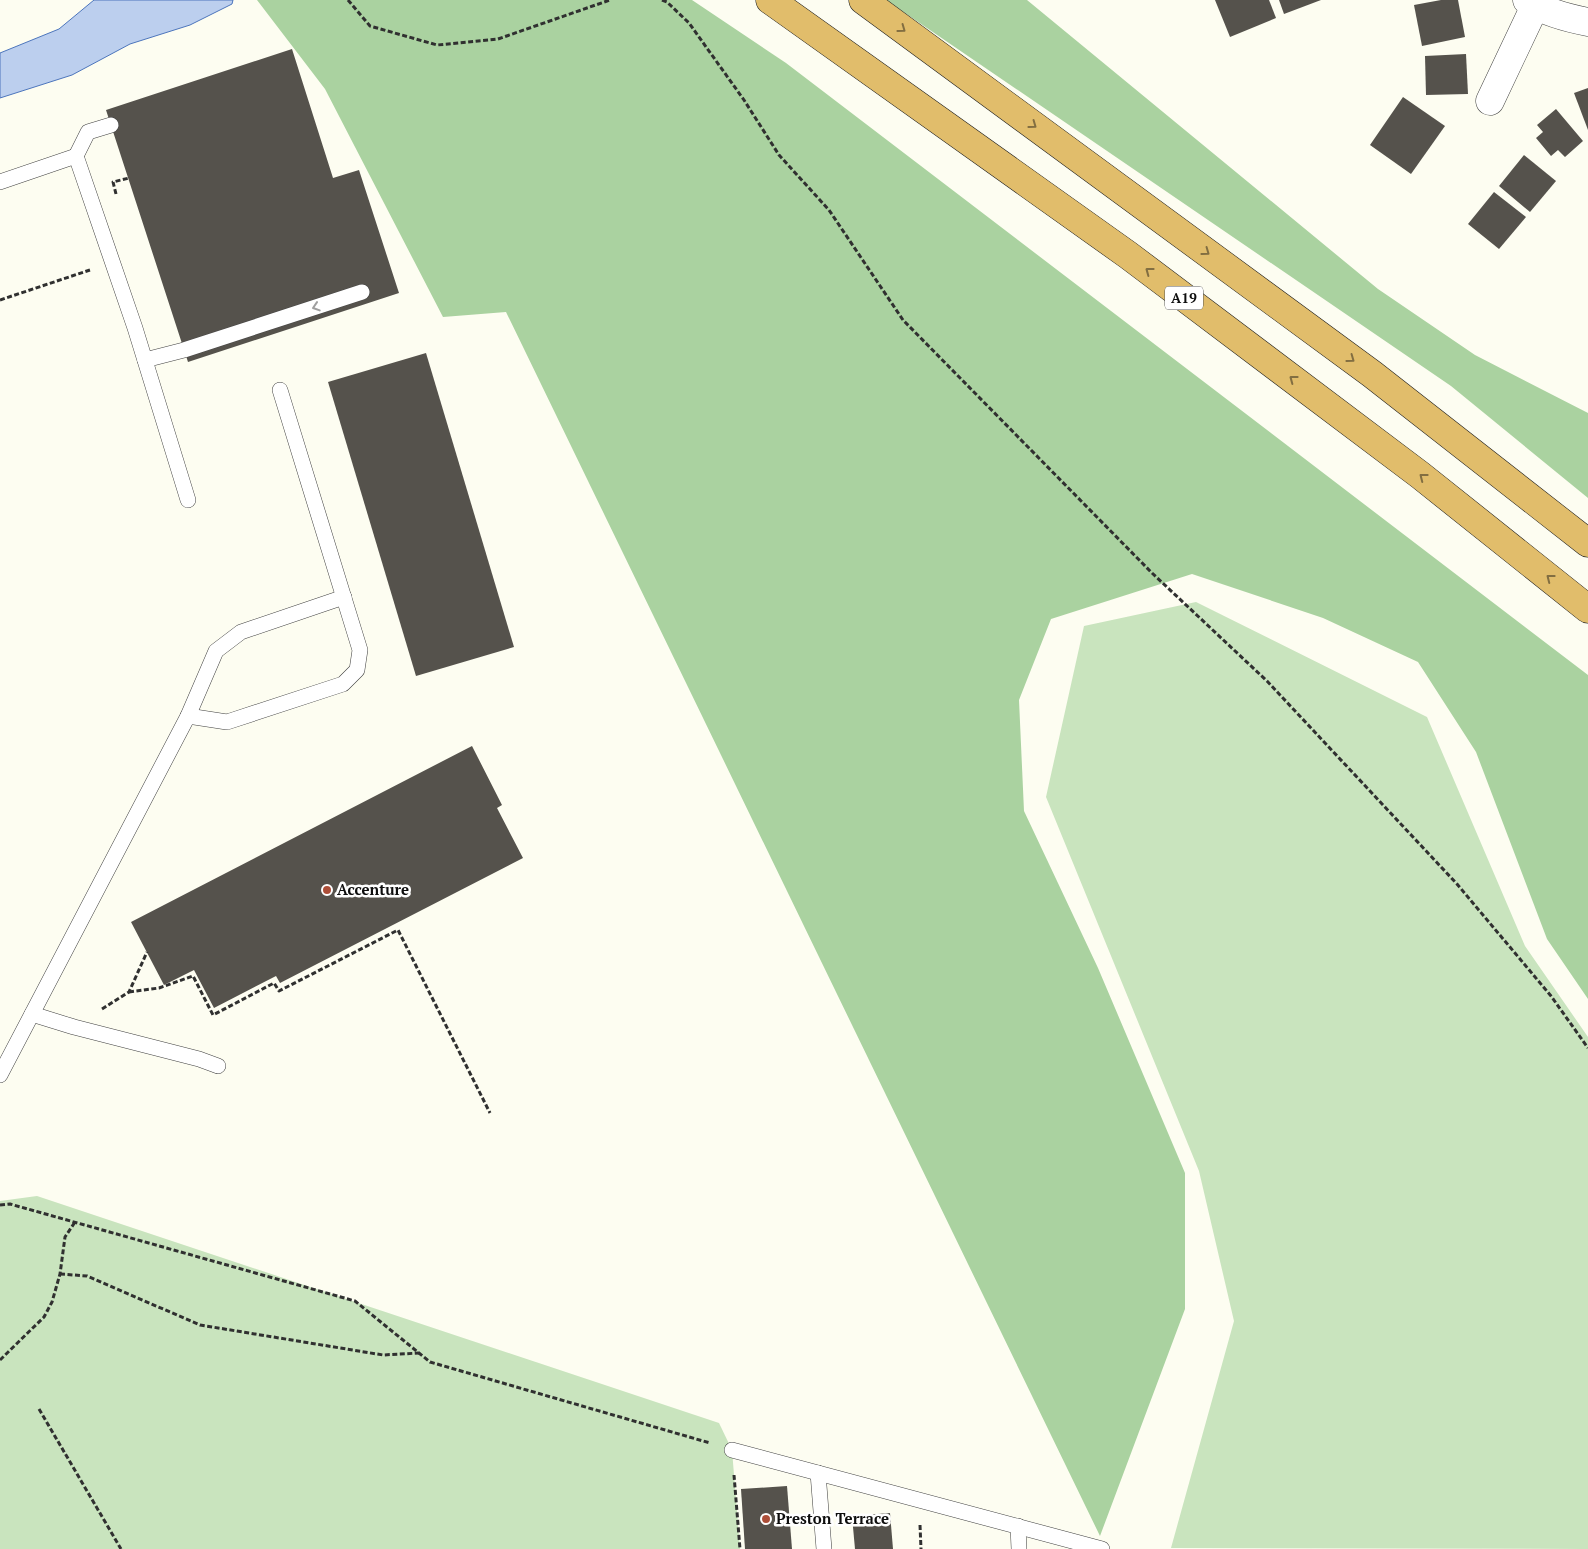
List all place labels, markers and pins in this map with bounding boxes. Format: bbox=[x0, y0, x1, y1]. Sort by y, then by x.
place label: Accenture bbox=[337, 879, 409, 899]
marker: Accenture bbox=[321, 884, 333, 896]
place label: Preston Terrace bbox=[776, 1508, 889, 1528]
marker: Preston Terrace bbox=[760, 1513, 772, 1525]

